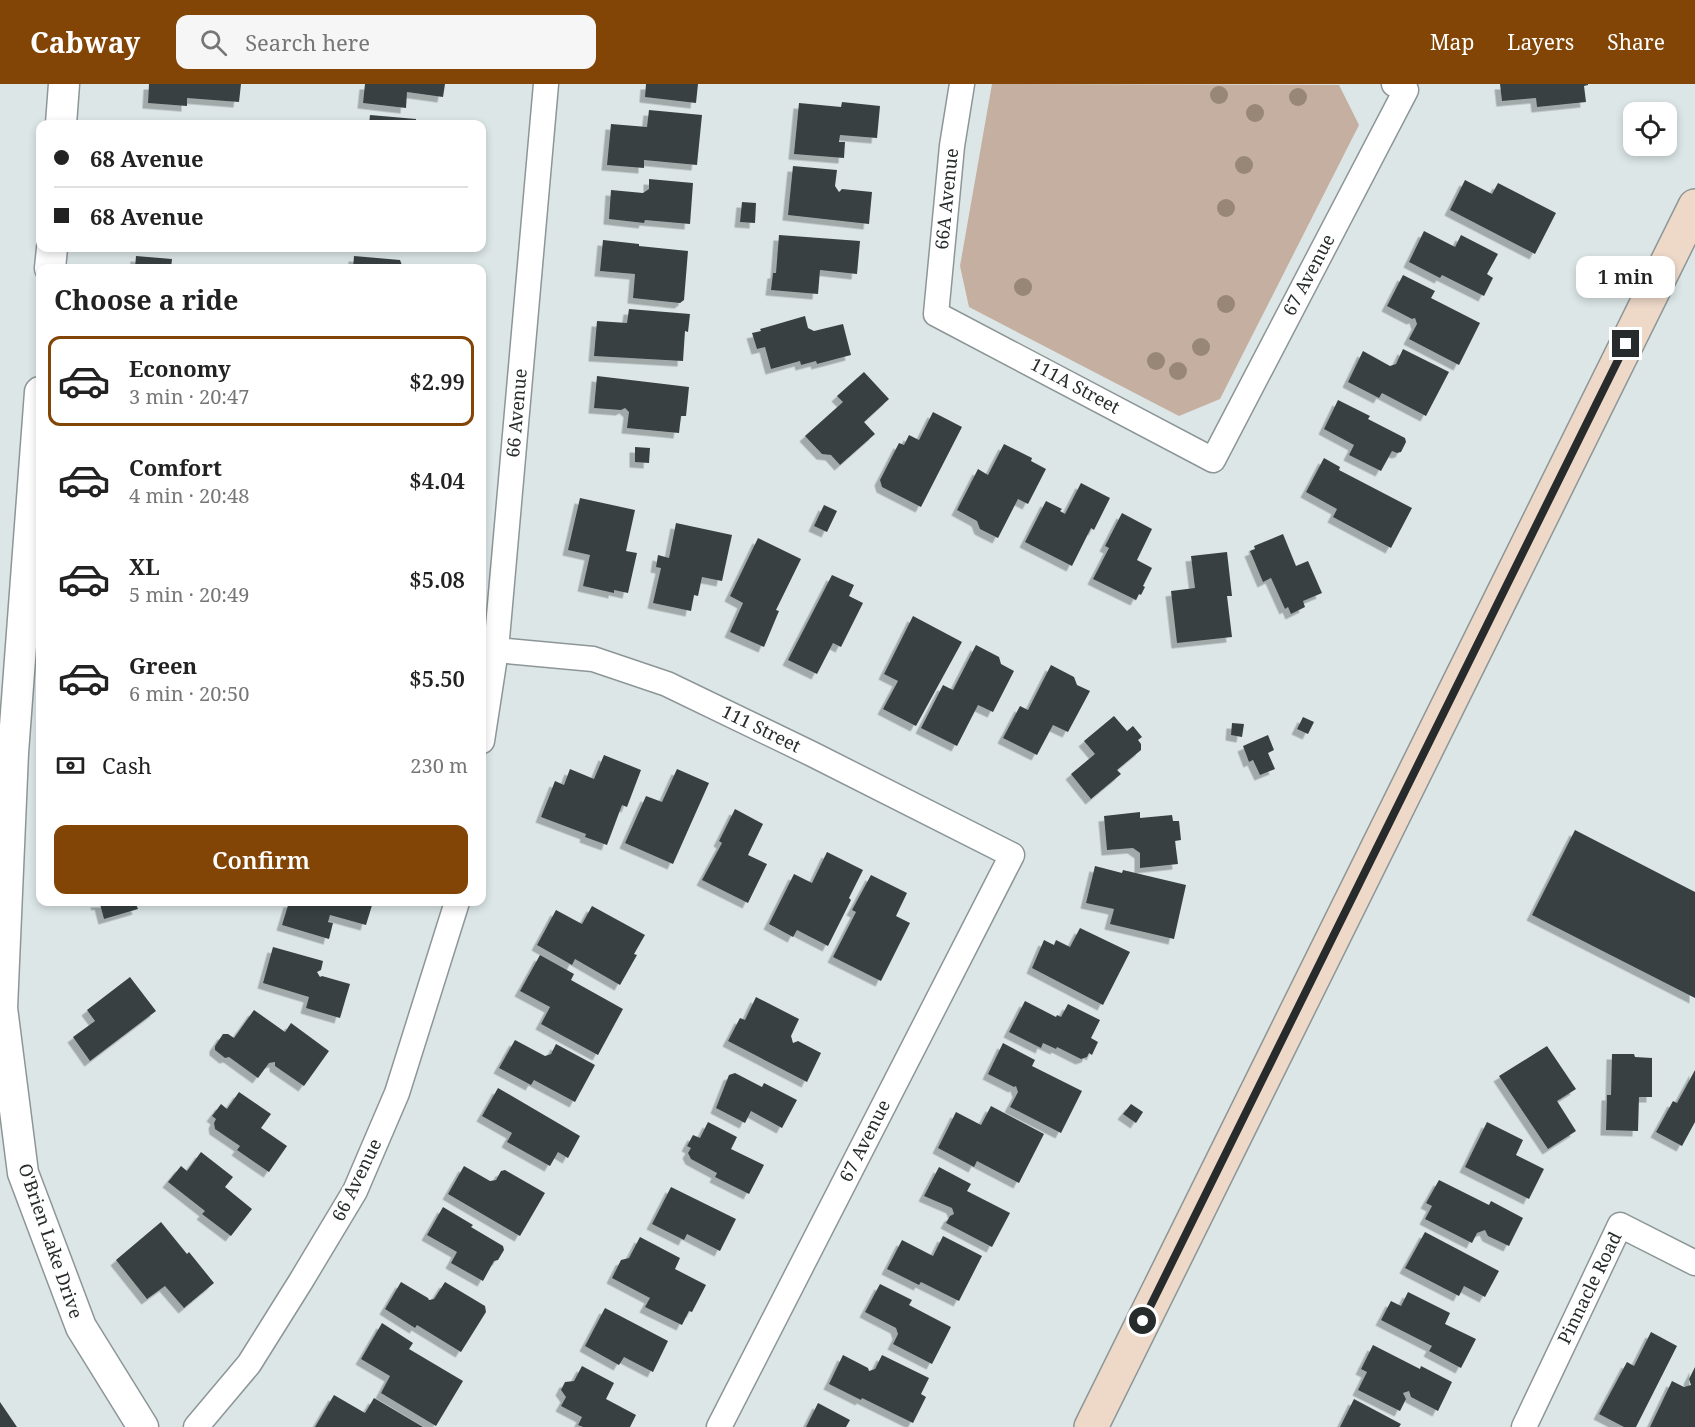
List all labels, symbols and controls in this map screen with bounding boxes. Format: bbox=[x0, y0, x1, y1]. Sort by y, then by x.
search box bbox=[176, 15, 596, 69]
text: Cabway bbox=[30, 23, 140, 61]
icon: search bbox=[197, 26, 230, 59]
text: Search here bbox=[245, 27, 370, 57]
text: Map bbox=[1430, 28, 1474, 56]
text: Layers bbox=[1507, 28, 1574, 56]
text: Share bbox=[1607, 28, 1665, 56]
map controls bbox=[1623, 102, 1677, 156]
button: locate bbox=[1623, 102, 1677, 156]
text: 68 Avenue bbox=[90, 143, 204, 173]
street label: 66A Avenue bbox=[929, 147, 963, 251]
text: 68 Avenue bbox=[90, 201, 204, 231]
street label: 67 Avenue bbox=[1277, 230, 1340, 320]
callout: 1 min bbox=[1576, 257, 1676, 299]
text: 1 min bbox=[1598, 263, 1653, 290]
text: Choose a ride bbox=[54, 281, 239, 318]
route end bbox=[1612, 330, 1639, 357]
street label: 111A Street bbox=[1027, 352, 1124, 419]
text: Economy bbox=[129, 353, 231, 383]
icon: car bbox=[57, 354, 111, 408]
text: $2.99 bbox=[409, 366, 465, 396]
street label: 66 Avenue bbox=[500, 367, 532, 458]
text: 3 min · 20:47 bbox=[129, 383, 249, 410]
text: Comfort bbox=[129, 452, 222, 482]
icon: car bbox=[57, 453, 111, 507]
text: $4.04 bbox=[409, 465, 465, 495]
text: 4 min · 20:48 bbox=[129, 482, 249, 509]
text: XL bbox=[129, 551, 160, 581]
icon: car bbox=[57, 552, 111, 606]
text: $5.08 bbox=[409, 564, 465, 594]
text: 5 min · 20:49 bbox=[129, 581, 249, 608]
text: Green bbox=[129, 650, 197, 680]
icon: car bbox=[57, 651, 111, 705]
text: $5.50 bbox=[409, 663, 465, 693]
text: 6 min · 20:50 bbox=[129, 680, 249, 707]
street label: 111 Street bbox=[718, 699, 805, 758]
icon: cash bbox=[54, 749, 87, 782]
text: Cash bbox=[102, 750, 152, 780]
text: 230 m bbox=[410, 752, 468, 779]
button: Confirm bbox=[54, 825, 468, 894]
street label: 67 Avenue bbox=[833, 1095, 895, 1186]
street label: 66 Avenue bbox=[326, 1134, 386, 1225]
street label: O'Brien Lake Drive bbox=[13, 1160, 89, 1321]
street label: Pinnacle Road bbox=[1552, 1227, 1627, 1348]
route start bbox=[1129, 1307, 1156, 1334]

